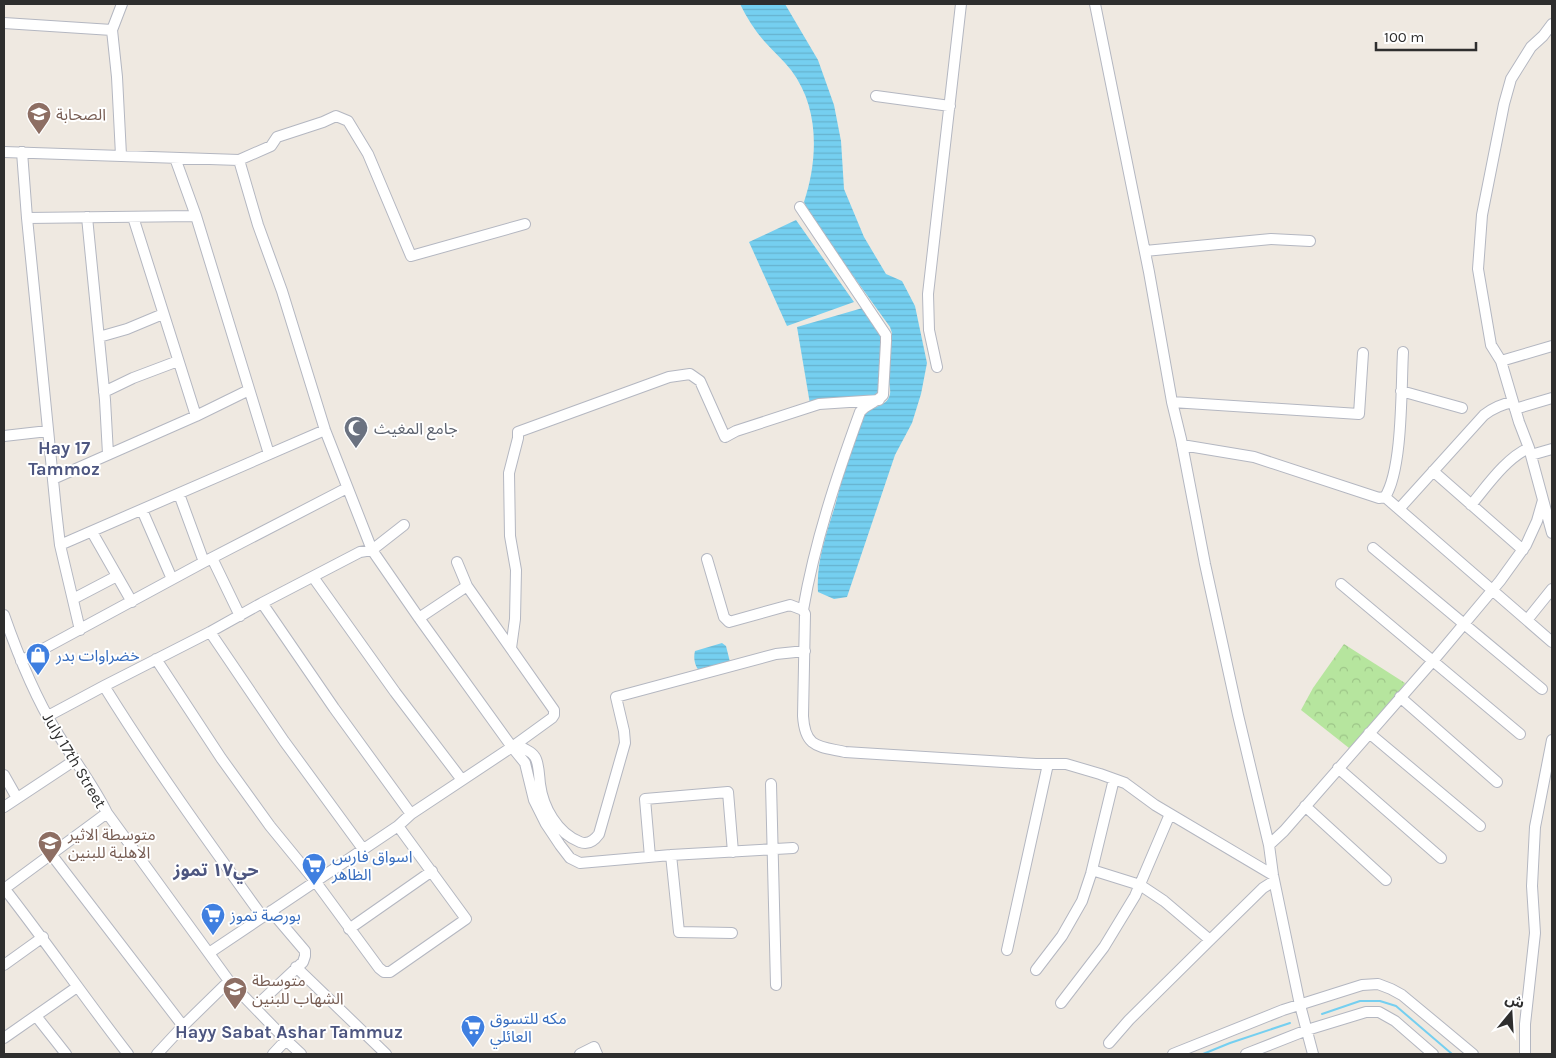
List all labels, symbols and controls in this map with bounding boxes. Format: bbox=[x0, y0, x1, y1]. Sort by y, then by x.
scale bar bbox=[1376, 20, 1476, 52]
text: 100 m bbox=[1384, 28, 1424, 46]
school or university icon: الصحابة bbox=[26, 101, 52, 135]
place label: الصحابة bbox=[56, 105, 106, 124]
mosque icon: جامع المغيث bbox=[343, 415, 369, 449]
place label: جامع المغيث bbox=[374, 419, 458, 441]
district label: Hay 17 Tammoz bbox=[28, 437, 100, 480]
shop icon: خضراوات بدر bbox=[25, 642, 51, 676]
place label: خضراوات بدر bbox=[55, 646, 140, 665]
street label: July 17th Street bbox=[39, 709, 111, 811]
place label: متوسطة الاثير الاهلية للبنين bbox=[67, 825, 156, 862]
school or university icon: متوسطة الاثير الاهلية للبنين bbox=[37, 830, 63, 864]
place label: اسواق فارس الظاهر bbox=[331, 847, 412, 884]
supermarket icon: اسواق فارس الظاهر bbox=[301, 852, 327, 886]
district label: حي۱۷ تموز bbox=[172, 859, 259, 884]
supermarket icon: بورصة تموز bbox=[200, 902, 226, 936]
place label: بورصة تموز bbox=[229, 906, 301, 925]
place label: متوسطة الشهاب للبنين bbox=[252, 971, 344, 1008]
school or university icon: متوسطة الشهاب للبنين bbox=[222, 976, 248, 1010]
north arrow bbox=[1486, 988, 1536, 1038]
text: ش bbox=[1503, 990, 1527, 1012]
place label: مكه للتسوق العائلي bbox=[490, 1009, 567, 1049]
supermarket icon: مكه للتسوق العائلي bbox=[460, 1014, 486, 1048]
district label: Hayy Sabat Ashar Tammuz bbox=[175, 1021, 403, 1043]

